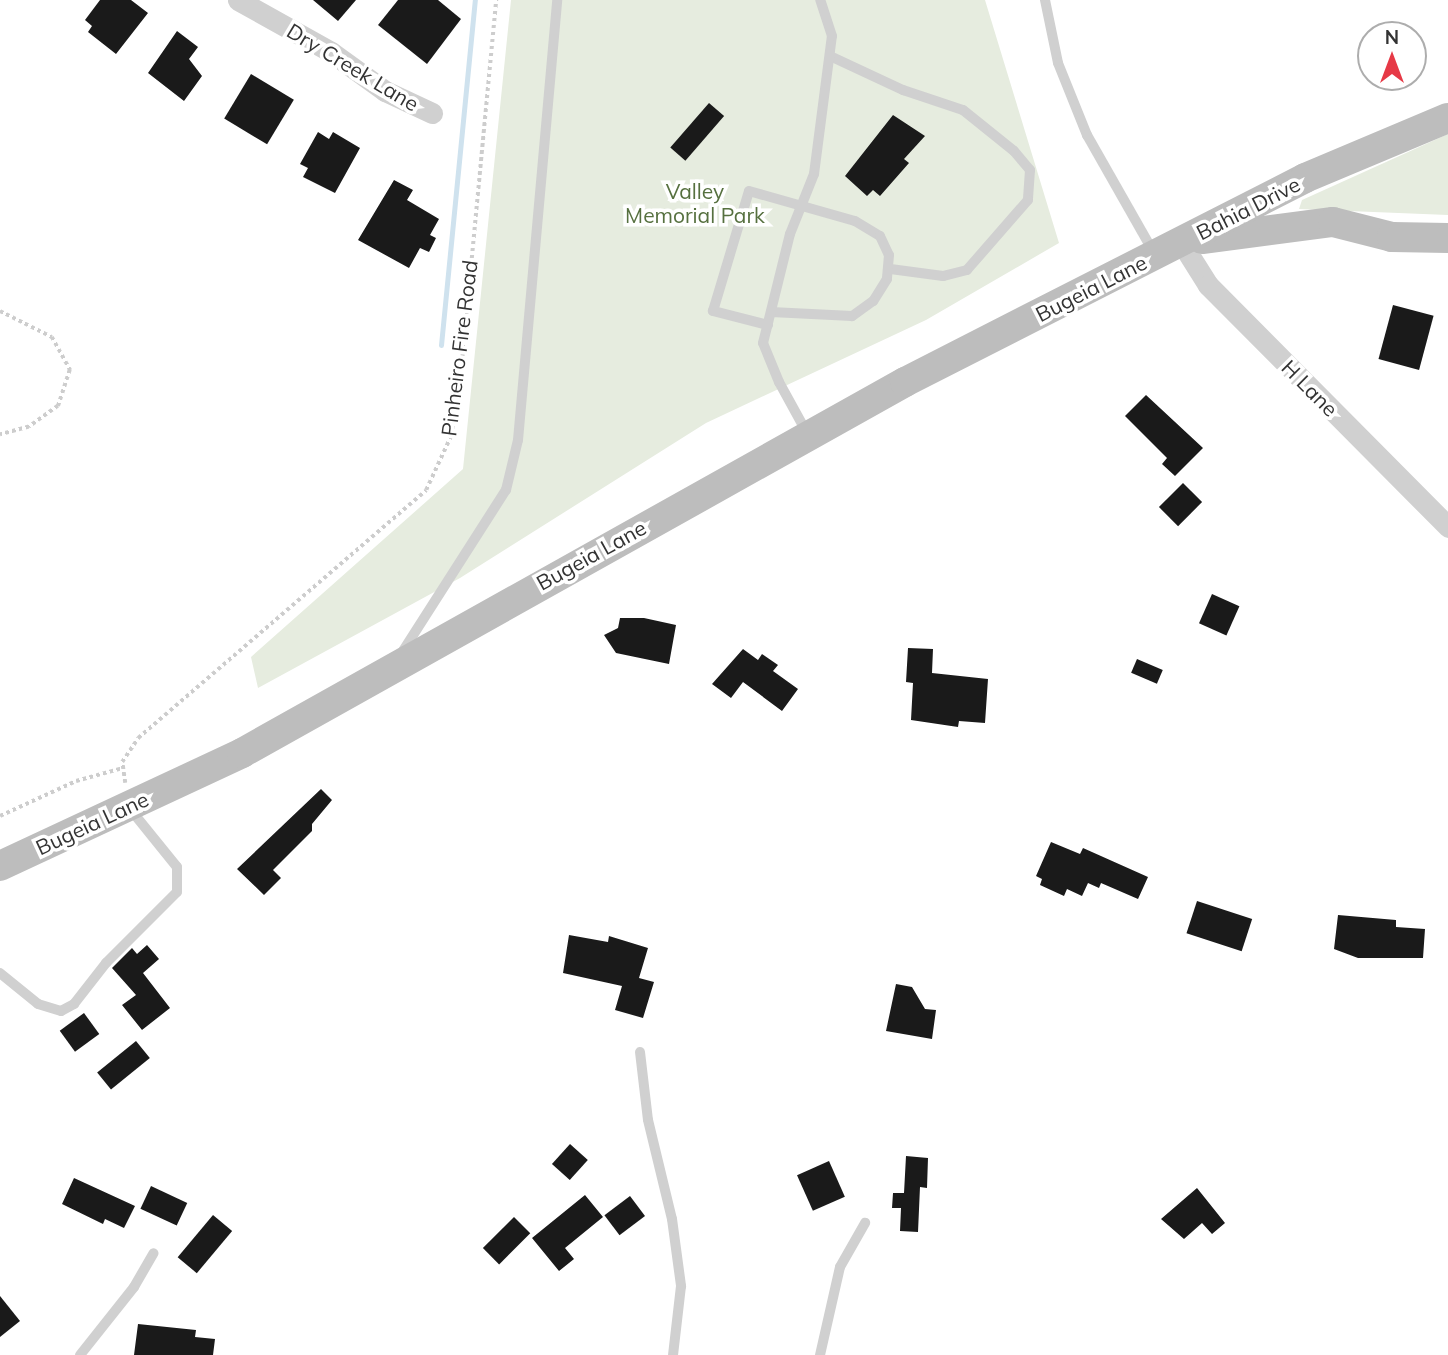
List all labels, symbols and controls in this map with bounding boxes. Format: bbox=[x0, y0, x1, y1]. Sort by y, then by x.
street label: Dry Creek Lane bbox=[283, 18, 423, 116]
north arrow bbox=[1357, 21, 1427, 91]
text: N bbox=[1385, 25, 1399, 49]
street label: Bahia Drive bbox=[1192, 171, 1304, 245]
park label: Valley Memorial Park bbox=[625, 178, 765, 228]
street label: Bugeia Lane bbox=[1031, 249, 1151, 327]
street label: Pinheiro Fire Road bbox=[436, 258, 482, 438]
street label: H Lane bbox=[1277, 355, 1343, 421]
street label: Bugeia Lane bbox=[532, 515, 650, 595]
street label: Bugeia Lane bbox=[32, 786, 152, 860]

